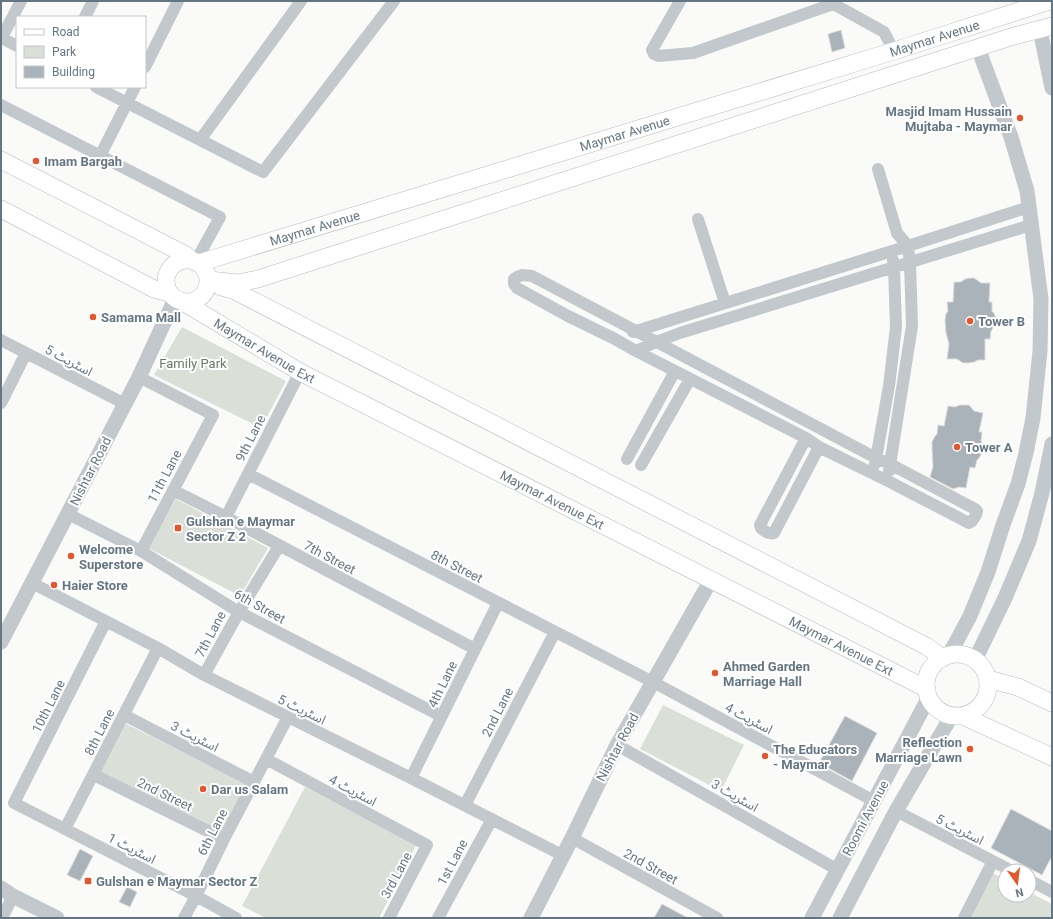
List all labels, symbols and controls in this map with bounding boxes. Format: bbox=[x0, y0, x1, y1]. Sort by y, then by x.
legend bbox=[16, 16, 146, 88]
street label: Maymar Avenue bbox=[888, 17, 981, 60]
text: Road bbox=[52, 25, 80, 39]
text: Park bbox=[52, 45, 77, 59]
text: Building bbox=[52, 65, 95, 79]
place label: Masjid Imam Hussain Mujtaba - Maymar bbox=[886, 104, 1012, 134]
street label: Maymar Avenue bbox=[578, 113, 672, 154]
marker: Masjid Imam Hussain Mujtaba - Maymar bbox=[1015, 113, 1025, 123]
place label: Imam Bargah bbox=[44, 154, 122, 169]
marker: Imam Bargah bbox=[31, 156, 41, 166]
street label: Maymar Avenue bbox=[268, 207, 362, 249]
place label: Samama Mall bbox=[101, 310, 181, 325]
marker: Samama Mall bbox=[88, 312, 98, 322]
place label: Tower B bbox=[978, 314, 1025, 329]
street label: Maymar Avenue Ext bbox=[211, 315, 317, 386]
marker: Tower B bbox=[965, 316, 975, 326]
street label: اسٹریٹ 5 bbox=[42, 342, 95, 379]
park label: Family Park bbox=[159, 356, 227, 371]
street label: 9th Lane bbox=[232, 412, 269, 464]
street label: Nishtar Road bbox=[67, 434, 114, 508]
place label: Tower A bbox=[965, 440, 1013, 455]
marker: Tower A bbox=[952, 442, 962, 452]
street label: 11th Lane bbox=[144, 447, 185, 505]
street label: Maymar Avenue Ext bbox=[498, 467, 607, 533]
place label: Gulshan e Maymar Sector Z 2 bbox=[186, 514, 295, 544]
marker: Gulshan e Maymar Sector Z 2 bbox=[173, 523, 183, 533]
street label: 7th Street bbox=[301, 538, 358, 577]
place label: Welcome Superstore bbox=[79, 542, 143, 572]
street label: 8th Street bbox=[428, 547, 485, 586]
marker: Welcome Superstore bbox=[66, 551, 76, 561]
place label: Haier Store bbox=[62, 578, 128, 593]
marker: Haier Store bbox=[49, 580, 59, 590]
street label: 6th Street bbox=[232, 586, 288, 627]
street label: 7th Lane bbox=[192, 609, 229, 660]
street label: Maymar Avenue Ext bbox=[787, 614, 896, 679]
street label: 4th Lane bbox=[425, 658, 460, 710]
place label: Ahmed Garden Marriage Hall bbox=[723, 659, 810, 689]
marker: Ahmed Garden Marriage Hall bbox=[710, 668, 720, 678]
street label: 10th Lane bbox=[29, 677, 68, 735]
street label: 2nd Lane bbox=[479, 685, 516, 739]
street label: اسٹریٹ 5 bbox=[275, 691, 328, 728]
street label: اسٹریٹ 4 bbox=[722, 700, 775, 737]
street label: 8th Lane bbox=[81, 706, 118, 758]
street label: Nishtar Road bbox=[593, 711, 642, 784]
street label: اسٹریٹ 3 bbox=[168, 718, 221, 755]
place label: Reflection Marriage Lawn bbox=[875, 735, 962, 765]
place label: The Educators - Maymar bbox=[773, 742, 857, 772]
marker: Reflection Marriage Lawn bbox=[965, 744, 975, 754]
marker: The Educators - Maymar bbox=[760, 751, 770, 761]
street label: اسٹریٹ 4 bbox=[326, 772, 379, 809]
street label: 2nd Street bbox=[135, 775, 195, 814]
street label: اسٹریٹ 3 bbox=[709, 776, 761, 815]
street label: Roomi Avenue bbox=[839, 778, 892, 858]
place label: Dar us Salam bbox=[211, 782, 288, 797]
marker: Dar us Salam bbox=[198, 784, 208, 794]
street label: 6th Lane bbox=[194, 806, 231, 858]
street label: اسٹریٹ 5 bbox=[933, 811, 986, 848]
street label: اسٹریٹ 1 bbox=[105, 830, 158, 867]
street label: 1st Lane bbox=[434, 837, 471, 888]
street label: 2nd Street bbox=[621, 845, 680, 887]
street label: 3rd Lane bbox=[378, 849, 415, 901]
north arrow bbox=[997, 863, 1037, 903]
place label: Gulshan e Maymar Sector Z bbox=[96, 874, 258, 889]
marker: Gulshan e Maymar Sector Z bbox=[83, 876, 93, 886]
text: N bbox=[1014, 885, 1025, 900]

